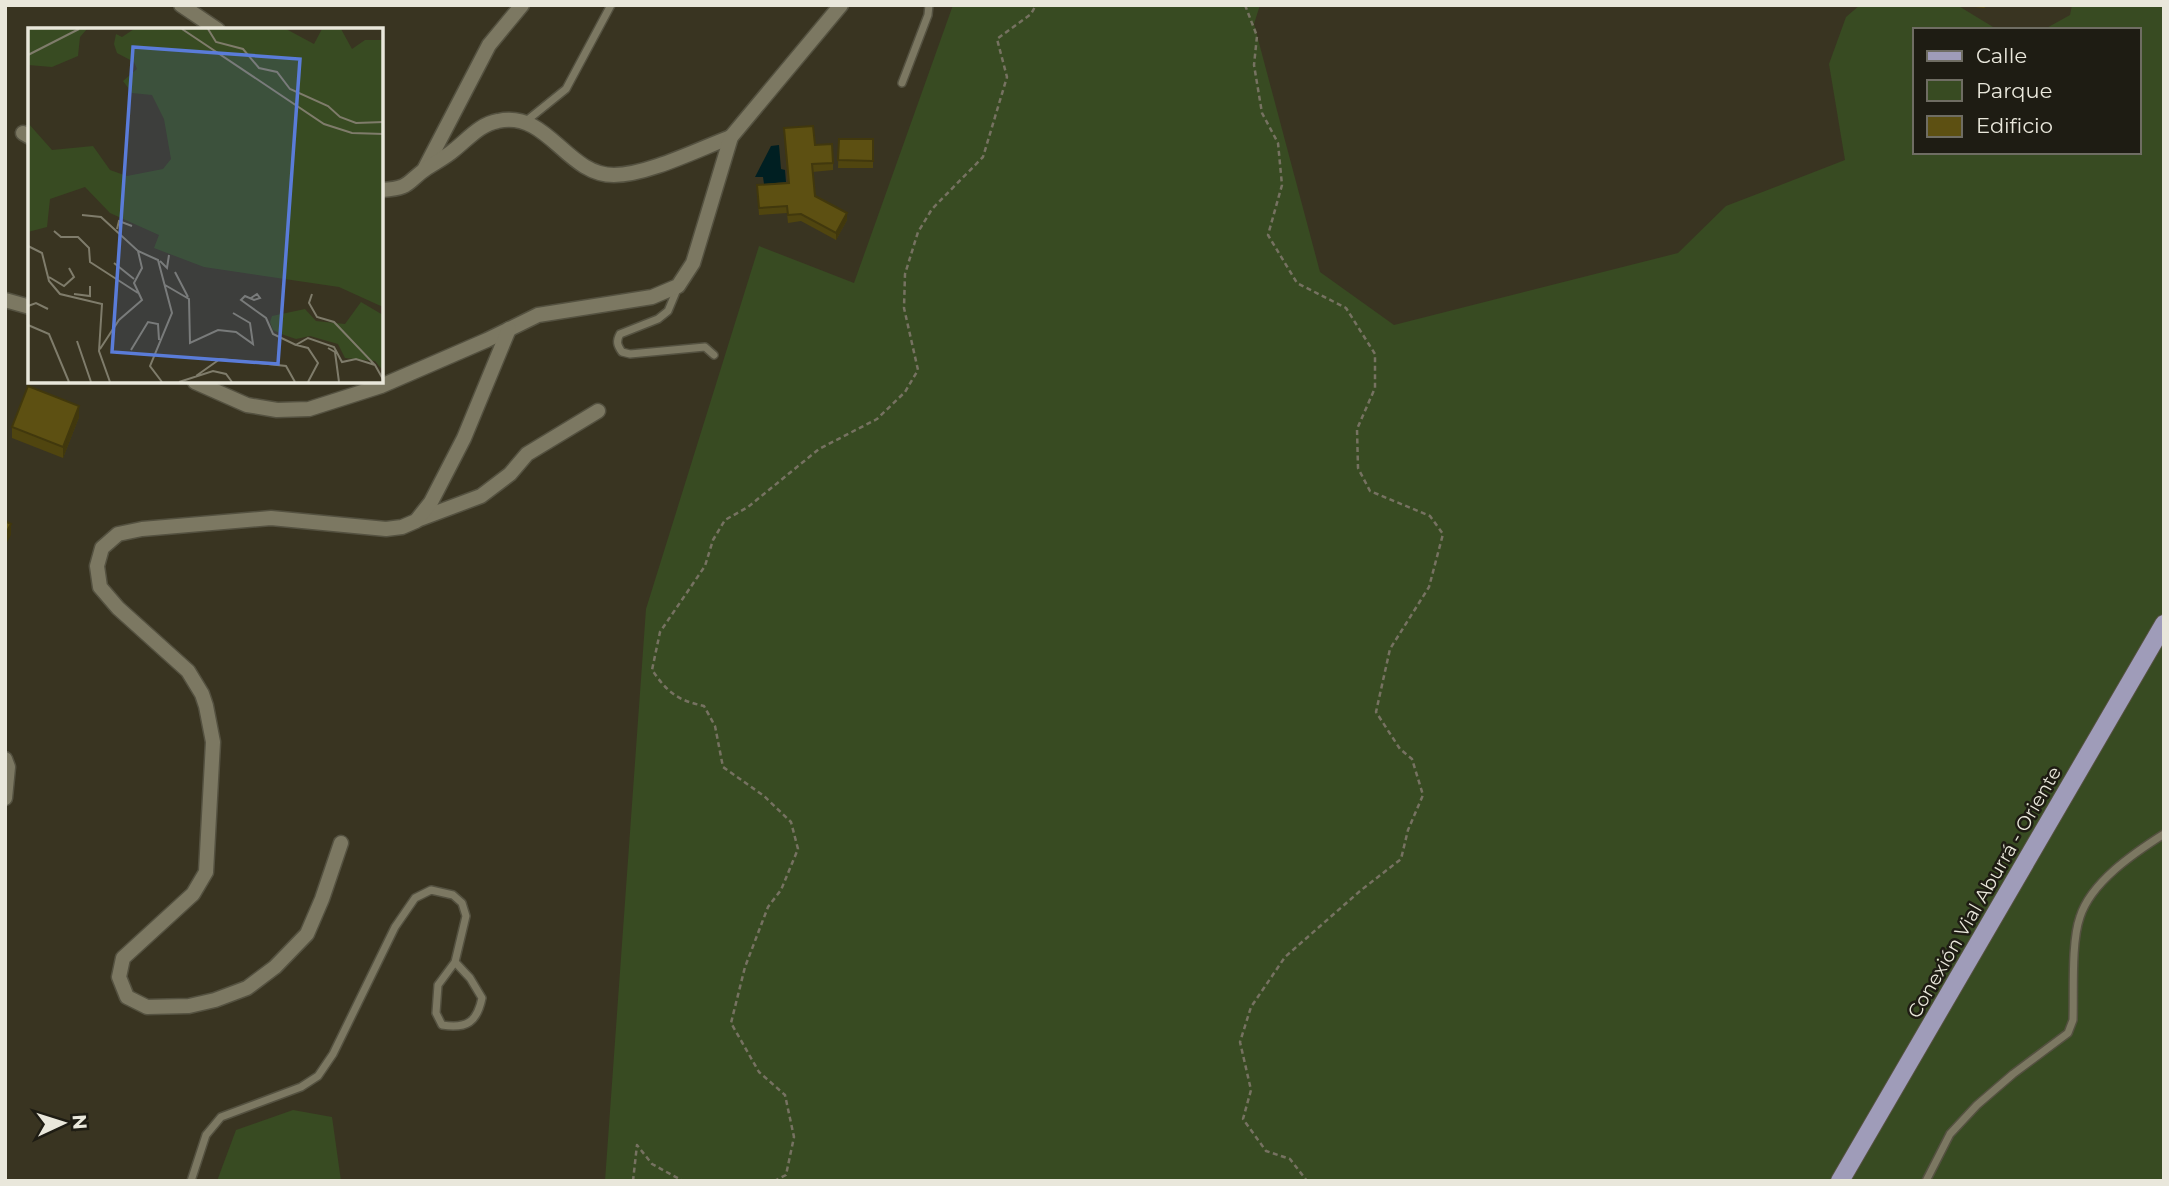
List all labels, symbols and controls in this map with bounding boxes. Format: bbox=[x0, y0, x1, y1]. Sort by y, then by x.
inset map bbox=[28, 28, 383, 383]
legend bbox=[1913, 28, 2141, 154]
text: Calle bbox=[1976, 43, 2027, 68]
text: Parque bbox=[1976, 78, 2052, 103]
text: Edificio bbox=[1976, 113, 2053, 138]
street label: Conexión Vial Aburrá - Oriente bbox=[1903, 762, 2066, 1022]
north arrow bbox=[28, 1088, 98, 1158]
text: N bbox=[67, 1113, 91, 1130]

